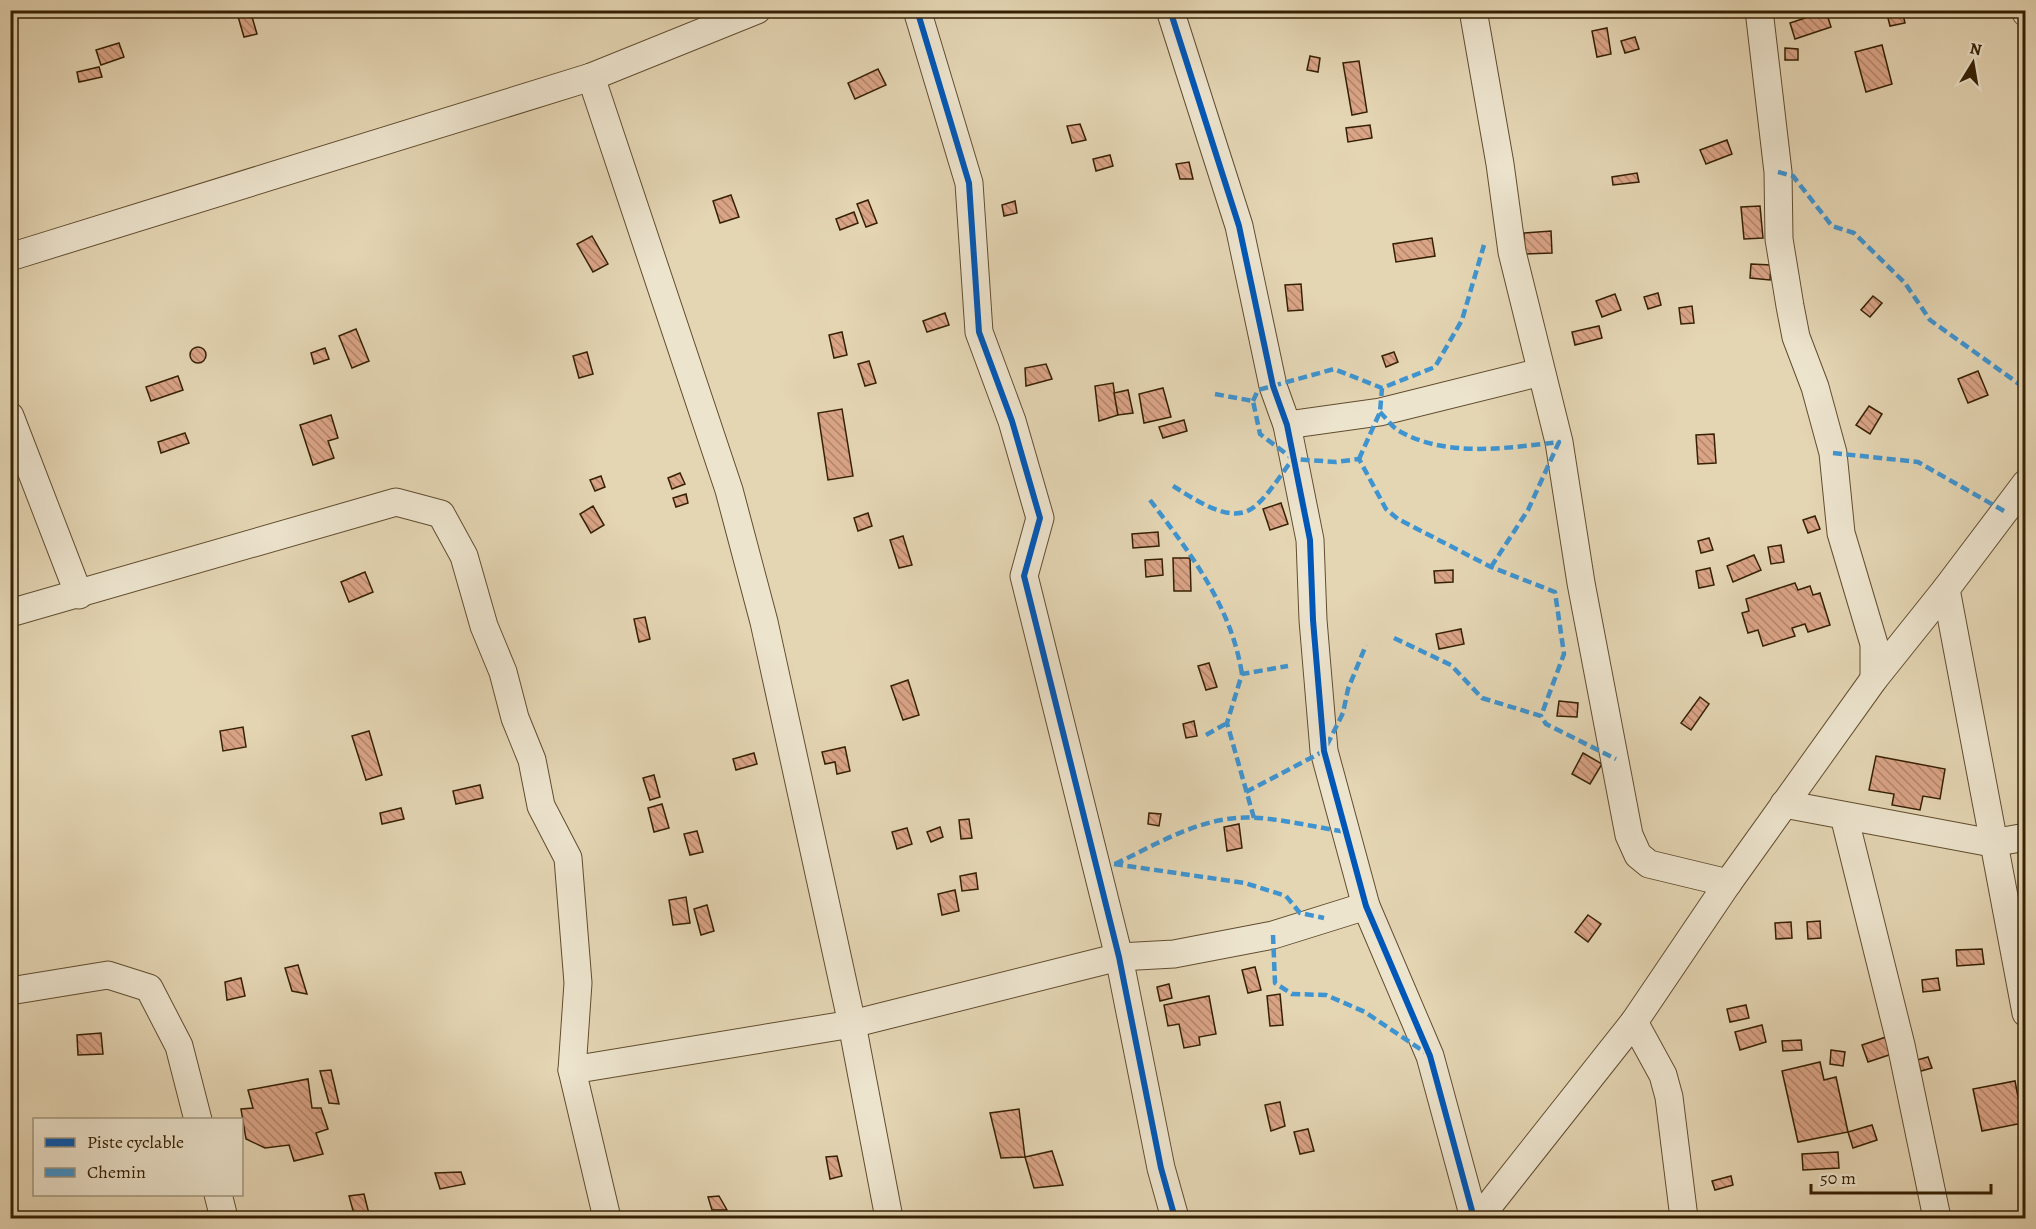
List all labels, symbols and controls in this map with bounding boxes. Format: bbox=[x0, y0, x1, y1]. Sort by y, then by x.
north arrow bbox=[1943, 33, 2003, 93]
text: N bbox=[1968, 37, 1984, 61]
legend bbox=[33, 1118, 243, 1196]
text: Piste cyclable bbox=[87, 1130, 184, 1154]
scale bar bbox=[1811, 1157, 1991, 1195]
text: Chemin bbox=[87, 1160, 146, 1184]
text: 50 m bbox=[1820, 1166, 1856, 1190]

